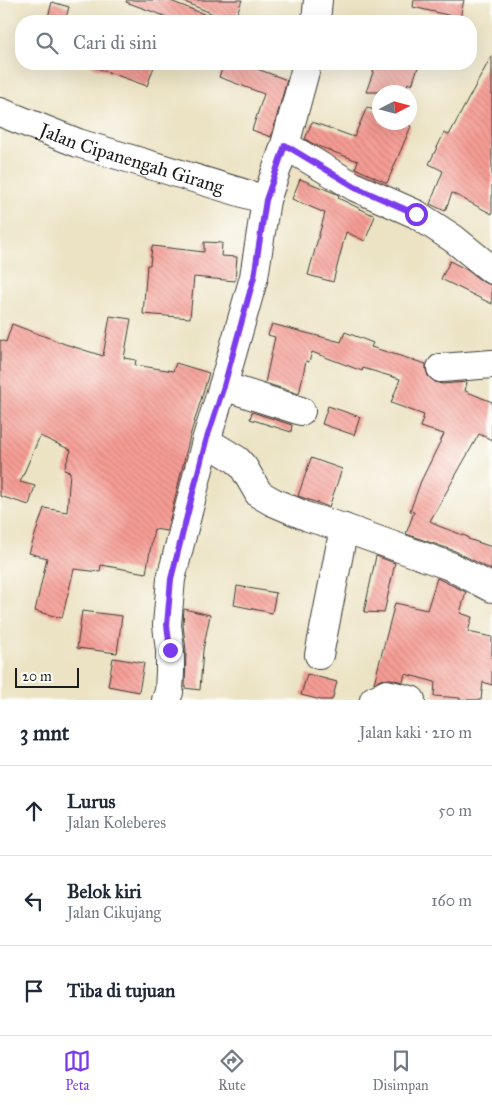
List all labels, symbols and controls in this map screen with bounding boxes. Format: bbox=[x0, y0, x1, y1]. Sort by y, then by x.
search box bbox=[15, 15, 477, 70]
icon: search bbox=[33, 29, 61, 57]
text: Cari di sini bbox=[73, 31, 157, 54]
north arrow bbox=[372, 85, 417, 130]
street label: Jalan Cipanengah Girang bbox=[34, 117, 227, 200]
route start bbox=[405, 203, 428, 226]
route end bbox=[159, 639, 182, 662]
scale bar bbox=[15, 665, 79, 688]
text: 20 m bbox=[22, 668, 52, 685]
text: 3 mnt bbox=[20, 720, 69, 746]
text: Jalan kaki · 210 m bbox=[359, 723, 472, 742]
text: Lurus bbox=[67, 790, 115, 813]
icon: ahead bbox=[20, 797, 48, 825]
text: 50 m bbox=[438, 801, 472, 820]
text: Jalan Koleberes bbox=[67, 813, 166, 832]
text: Belok kiri bbox=[67, 880, 141, 903]
icon: left bbox=[20, 887, 48, 915]
text: 160 m bbox=[431, 891, 472, 910]
text: Jalan Cikujang bbox=[67, 903, 161, 922]
icon: arrive bbox=[20, 977, 48, 1005]
text: Tiba di tujuan bbox=[67, 979, 175, 1002]
tab: Peta bbox=[63, 1047, 91, 1094]
tab: Rute bbox=[218, 1047, 246, 1094]
tab: Disimpan bbox=[373, 1047, 429, 1094]

